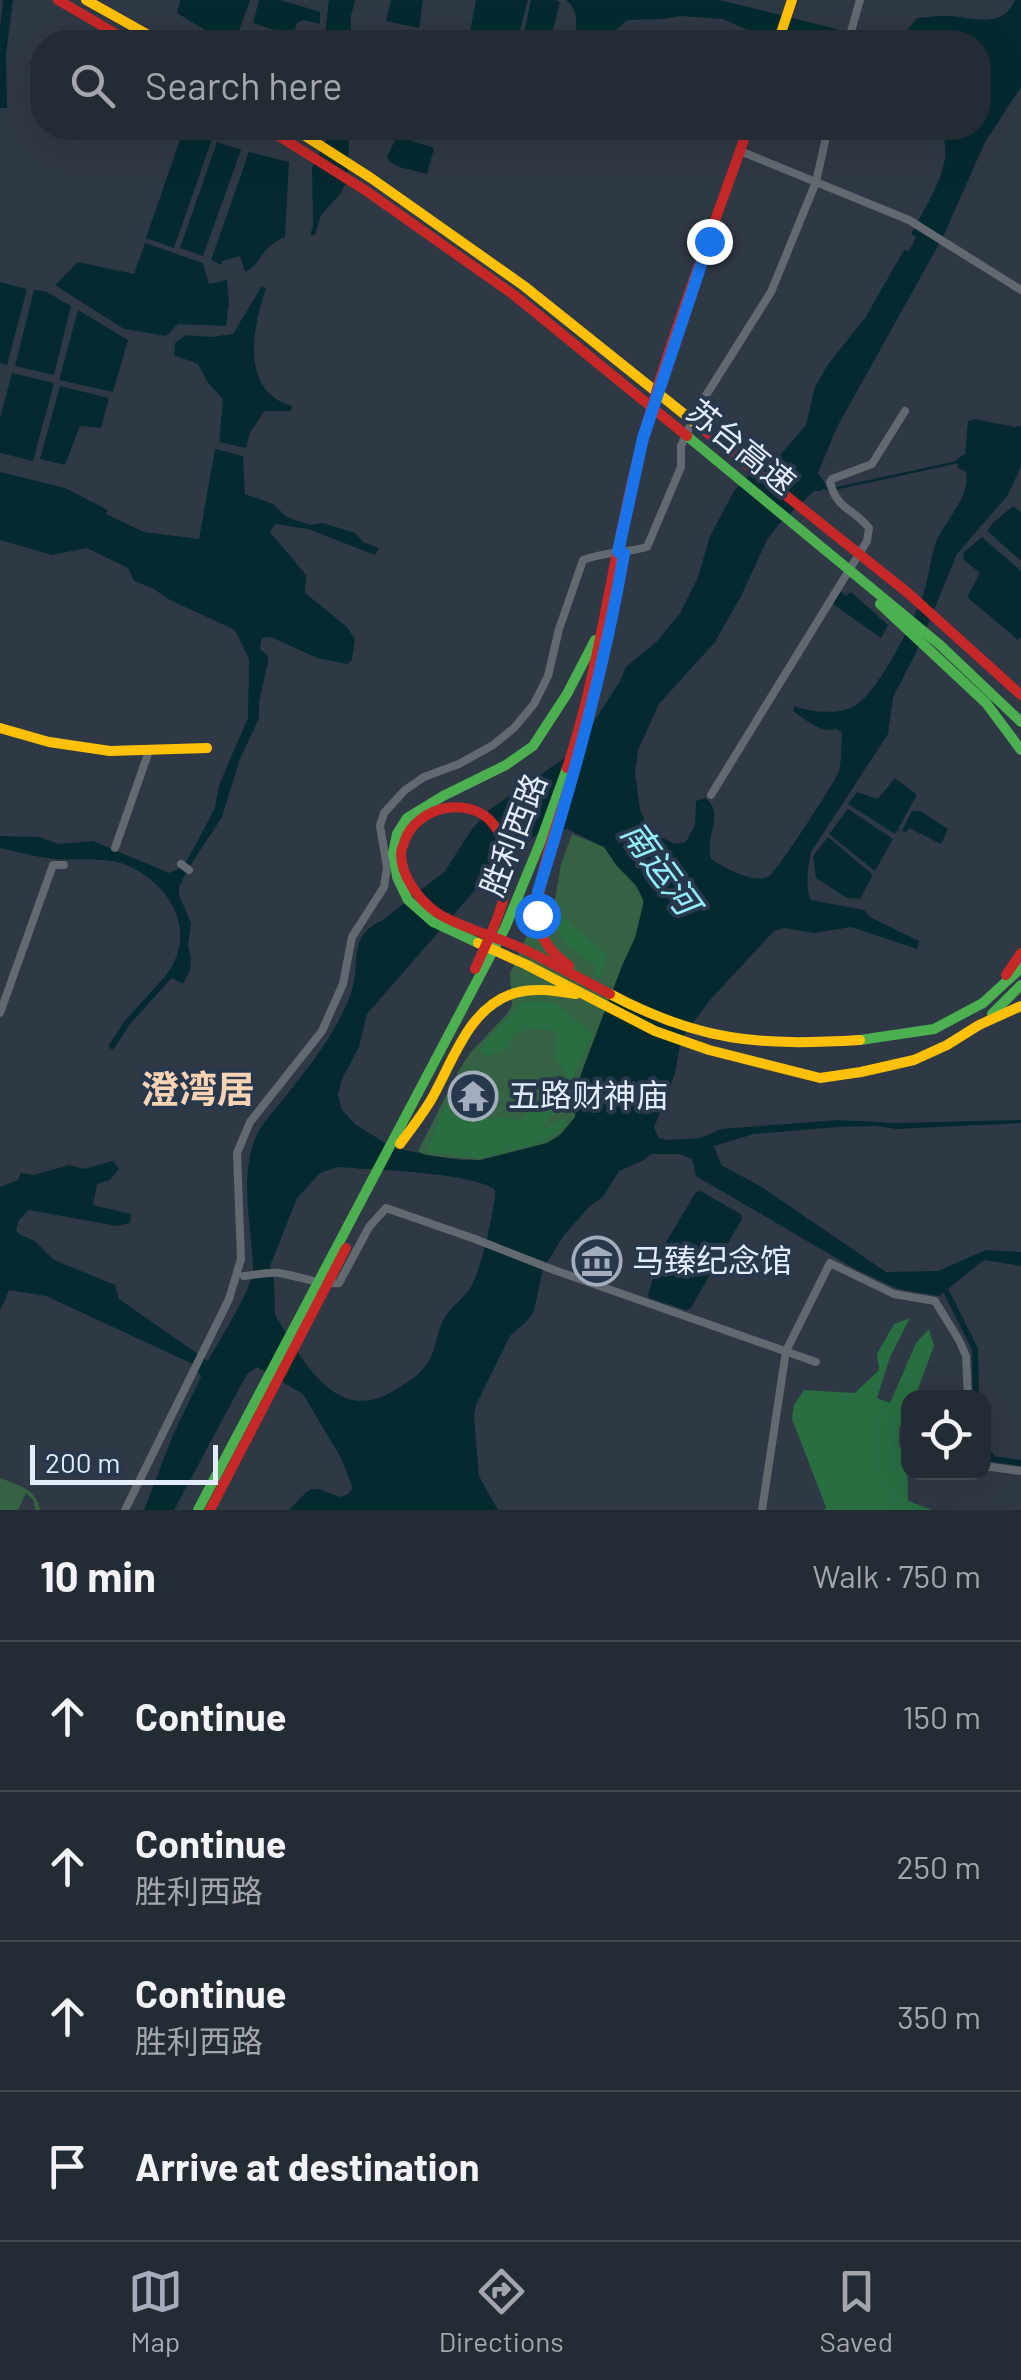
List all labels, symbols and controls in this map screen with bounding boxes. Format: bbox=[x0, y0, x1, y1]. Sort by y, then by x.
search box bbox=[30, 30, 991, 140]
icon: search bbox=[65, 58, 120, 113]
text: Search here bbox=[145, 62, 343, 108]
route end bbox=[687, 219, 733, 265]
street label: 苏台高速 bbox=[681, 390, 804, 500]
street label: 胜利西路 bbox=[471, 768, 553, 901]
water label: 南运河 bbox=[614, 812, 713, 926]
route start bbox=[515, 893, 561, 939]
district label: 澄湾居 bbox=[141, 1065, 255, 1111]
temple icon: 五路财神庙 bbox=[447, 1070, 499, 1122]
place label: 五路财神庙 bbox=[508, 1075, 668, 1113]
museum icon: 马臻纪念馆 bbox=[571, 1235, 623, 1287]
place label: 马臻纪念馆 bbox=[632, 1240, 792, 1278]
map controls bbox=[901, 1390, 991, 1480]
button: locate bbox=[901, 1390, 991, 1480]
scale bar bbox=[30, 1440, 218, 1484]
text: 200 m bbox=[45, 1445, 120, 1479]
text: 10 min bbox=[40, 1550, 156, 1600]
text: Walk · 750 m bbox=[813, 1556, 981, 1594]
icon: ahead bbox=[40, 1689, 95, 1744]
text: Continue bbox=[135, 1693, 286, 1739]
text: 150 m bbox=[902, 1697, 981, 1735]
text: Continue bbox=[135, 1820, 286, 1866]
icon: ahead bbox=[40, 1839, 95, 1894]
text: 250 m bbox=[896, 1847, 981, 1885]
text: 胜利西路 bbox=[135, 1871, 263, 1909]
text: Continue bbox=[135, 1970, 286, 2016]
icon: ahead bbox=[40, 1989, 95, 2044]
text: 350 m bbox=[897, 1997, 981, 2035]
text: 胜利西路 bbox=[135, 2021, 263, 2059]
icon: arrive bbox=[40, 2139, 95, 2194]
text: Arrive at destination bbox=[135, 2143, 480, 2189]
tab: Map bbox=[128, 2264, 183, 2358]
tab: Directions bbox=[439, 2264, 564, 2358]
tab: Saved bbox=[820, 2264, 893, 2358]

